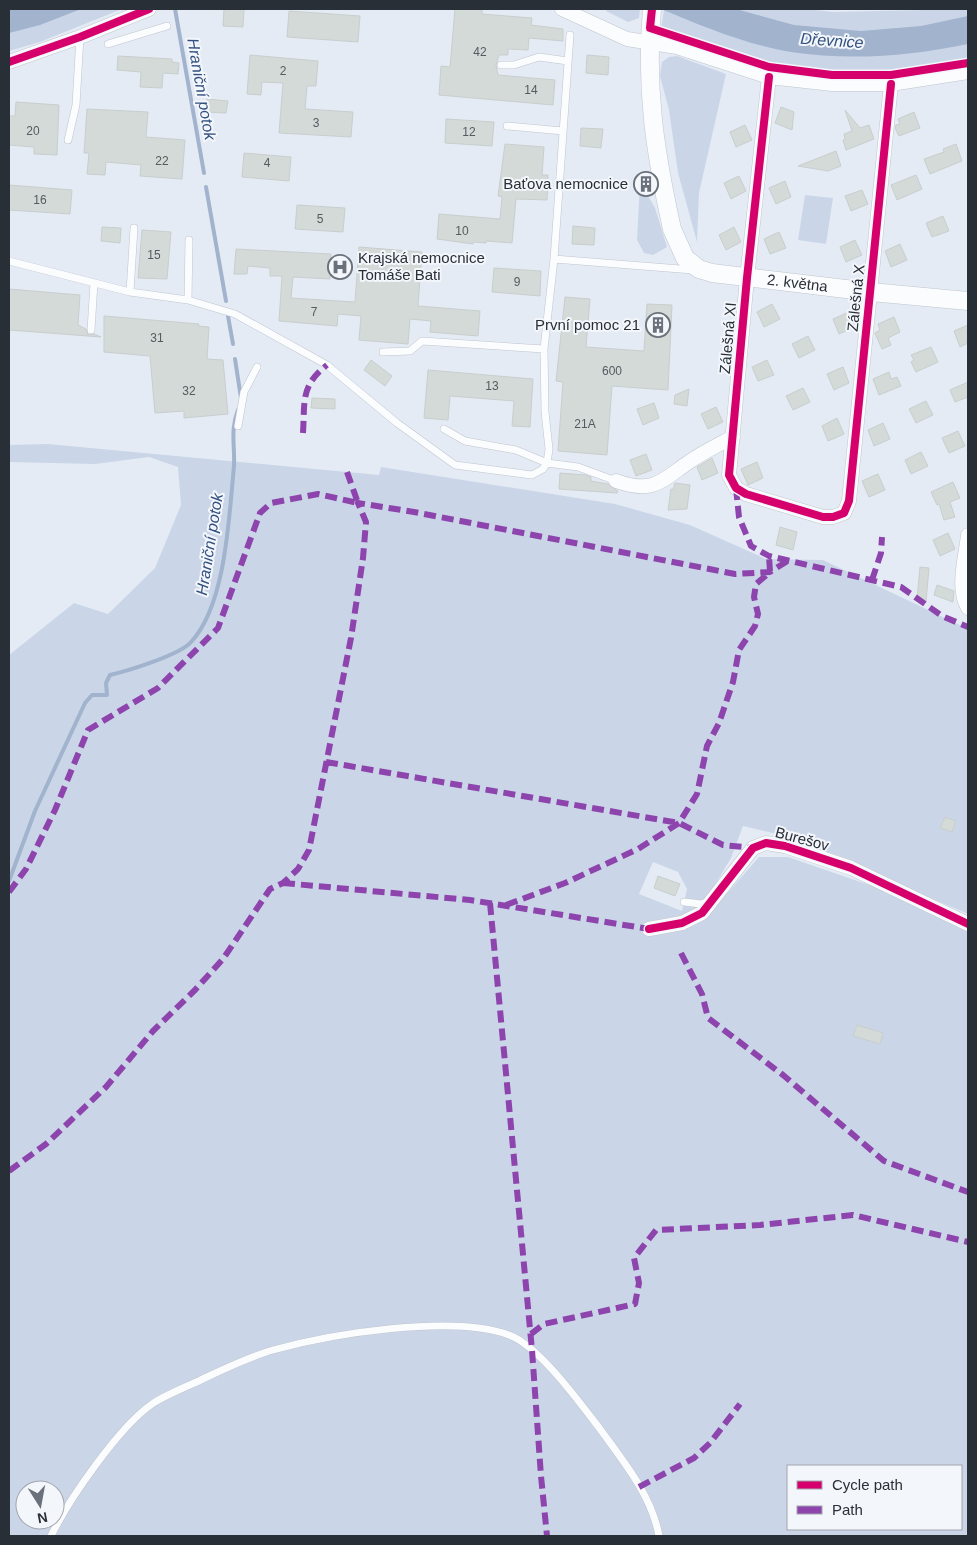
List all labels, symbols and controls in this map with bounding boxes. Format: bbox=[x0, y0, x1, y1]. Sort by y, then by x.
water label: Dřevnice bbox=[800, 30, 864, 51]
water label: Hraniční potok bbox=[184, 37, 219, 142]
house number: 42 bbox=[473, 45, 487, 59]
house number: 2 bbox=[280, 64, 287, 78]
house number: 14 bbox=[524, 83, 538, 97]
house number: 3 bbox=[313, 116, 320, 130]
house number: 20 bbox=[26, 124, 40, 138]
house number: 12 bbox=[462, 125, 476, 139]
house number: 22 bbox=[155, 154, 169, 168]
house number: 4 bbox=[264, 156, 271, 170]
building icon: Baťova nemocnice bbox=[633, 171, 659, 197]
place label: Baťova nemocnice bbox=[503, 175, 628, 192]
house number: 16 bbox=[33, 193, 47, 207]
house number: 5 bbox=[317, 212, 324, 226]
house number: 10 bbox=[455, 224, 469, 238]
house number: 15 bbox=[147, 248, 161, 262]
place label: Krajská nemocnice Tomáše Bati bbox=[358, 249, 485, 283]
hospital icon: Krajská nemocnice Tomáše Bati bbox=[327, 254, 353, 280]
street label: Zálešná X bbox=[844, 263, 867, 332]
street label: 2. května bbox=[766, 271, 829, 295]
house number: 9 bbox=[514, 275, 521, 289]
street label: Zálešná XI bbox=[716, 301, 739, 374]
house number: 7 bbox=[311, 305, 318, 319]
building icon: První pomoc 21 bbox=[645, 312, 671, 338]
place label: První pomoc 21 bbox=[535, 316, 640, 333]
house number: 31 bbox=[150, 331, 164, 345]
house number: 600 bbox=[602, 364, 622, 378]
house number: 13 bbox=[485, 379, 499, 393]
house number: 32 bbox=[182, 384, 196, 398]
house number: 21A bbox=[574, 417, 596, 431]
water label: Hraniční potok bbox=[193, 491, 226, 596]
street label: Burešov bbox=[773, 823, 831, 854]
legend bbox=[787, 1465, 962, 1530]
text: Cycle path bbox=[832, 1476, 903, 1493]
north arrow bbox=[15, 1480, 65, 1530]
text: Path bbox=[832, 1501, 863, 1518]
text: N bbox=[36, 1509, 49, 1527]

